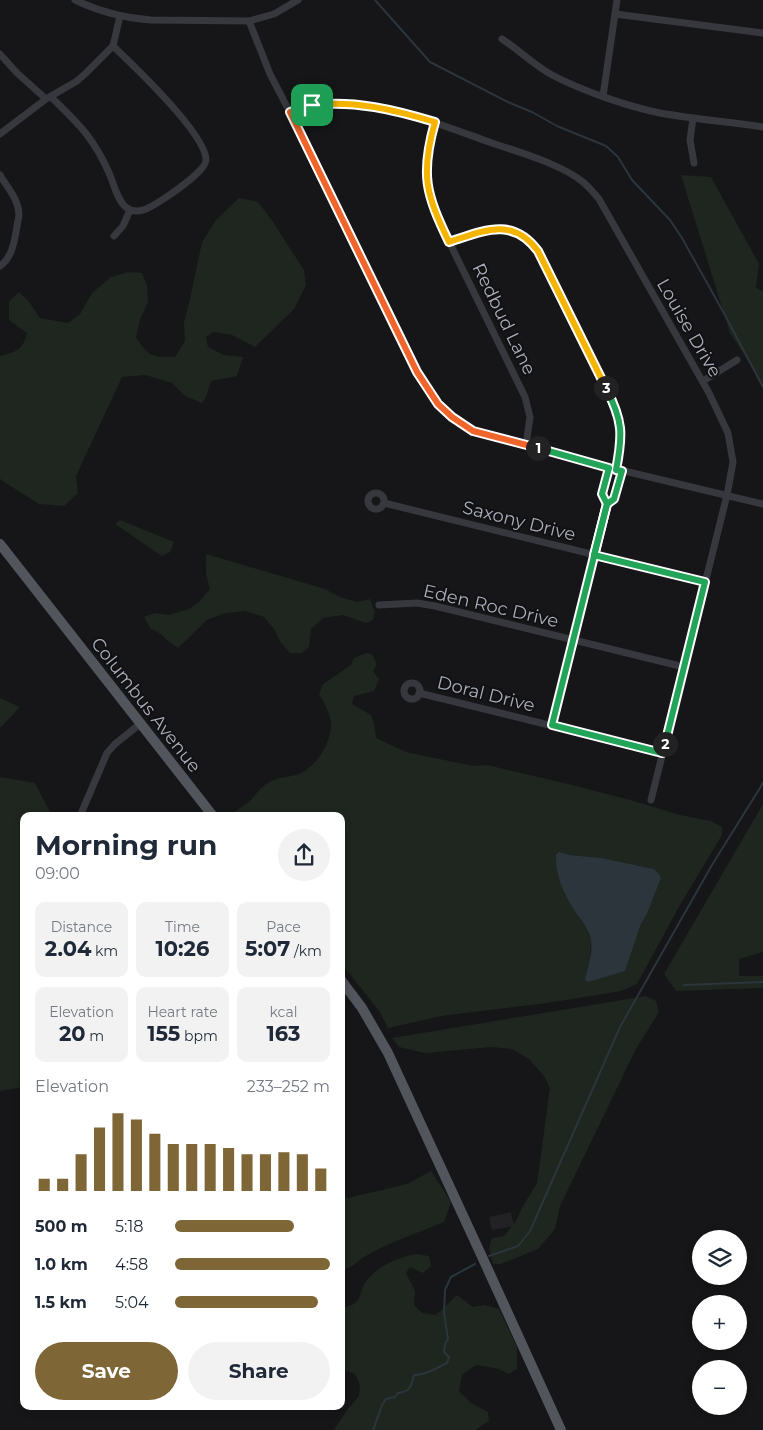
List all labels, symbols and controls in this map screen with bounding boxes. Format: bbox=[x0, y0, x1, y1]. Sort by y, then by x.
pin bbox=[291, 84, 333, 126]
icon: arrive bbox=[298, 91, 326, 119]
street label: Redbud Lane bbox=[467, 260, 541, 379]
street label: Louise Drive bbox=[652, 275, 726, 381]
pin: 3 bbox=[594, 376, 618, 400]
text: 3 bbox=[602, 379, 611, 397]
pin: 1 bbox=[526, 436, 550, 460]
text: 1 bbox=[536, 439, 541, 457]
street label: Saxony Drive bbox=[460, 496, 578, 546]
street label: Eden Roc Drive bbox=[421, 580, 561, 632]
street label: Columbus Avenue bbox=[86, 633, 206, 777]
street label: Doral Drive bbox=[435, 671, 537, 717]
pin: 2 bbox=[652, 732, 678, 756]
text: 2 bbox=[661, 735, 670, 753]
text: Morning run bbox=[35, 828, 217, 862]
button: share bbox=[278, 829, 330, 881]
text: 09:00 bbox=[35, 864, 80, 883]
text: Distance bbox=[51, 918, 112, 936]
text: Time bbox=[165, 918, 200, 936]
text: Pace bbox=[266, 918, 301, 936]
text: 2.04 bbox=[45, 936, 91, 961]
text: 10:26 bbox=[156, 936, 209, 961]
text: 5:07 bbox=[245, 936, 290, 961]
text: km bbox=[91, 942, 118, 960]
text: /km bbox=[290, 942, 322, 960]
text: Elevation bbox=[49, 1003, 114, 1021]
text: Heart rate bbox=[147, 1003, 218, 1021]
text: kcal bbox=[270, 1003, 297, 1021]
text: 20 bbox=[59, 1021, 86, 1046]
text: 155 bbox=[147, 1021, 180, 1046]
text: 163 bbox=[266, 1021, 301, 1046]
text: m bbox=[86, 1027, 104, 1045]
text: bpm bbox=[180, 1027, 218, 1045]
text: Elevation bbox=[35, 1077, 109, 1096]
text: 233–252 m bbox=[247, 1077, 330, 1096]
text: 500 m bbox=[35, 1217, 88, 1236]
text: 5:18 bbox=[115, 1217, 143, 1236]
map controls bbox=[692, 1230, 747, 1415]
button: layers bbox=[692, 1230, 747, 1285]
text: 1.0 km bbox=[35, 1255, 88, 1274]
text: 4:58 bbox=[115, 1255, 148, 1274]
text: 1.5 km bbox=[35, 1293, 87, 1312]
text: 5:04 bbox=[115, 1293, 149, 1312]
button: + bbox=[692, 1295, 747, 1350]
button: Save bbox=[35, 1342, 178, 1400]
button: Share bbox=[188, 1342, 330, 1400]
button: − bbox=[692, 1360, 747, 1415]

